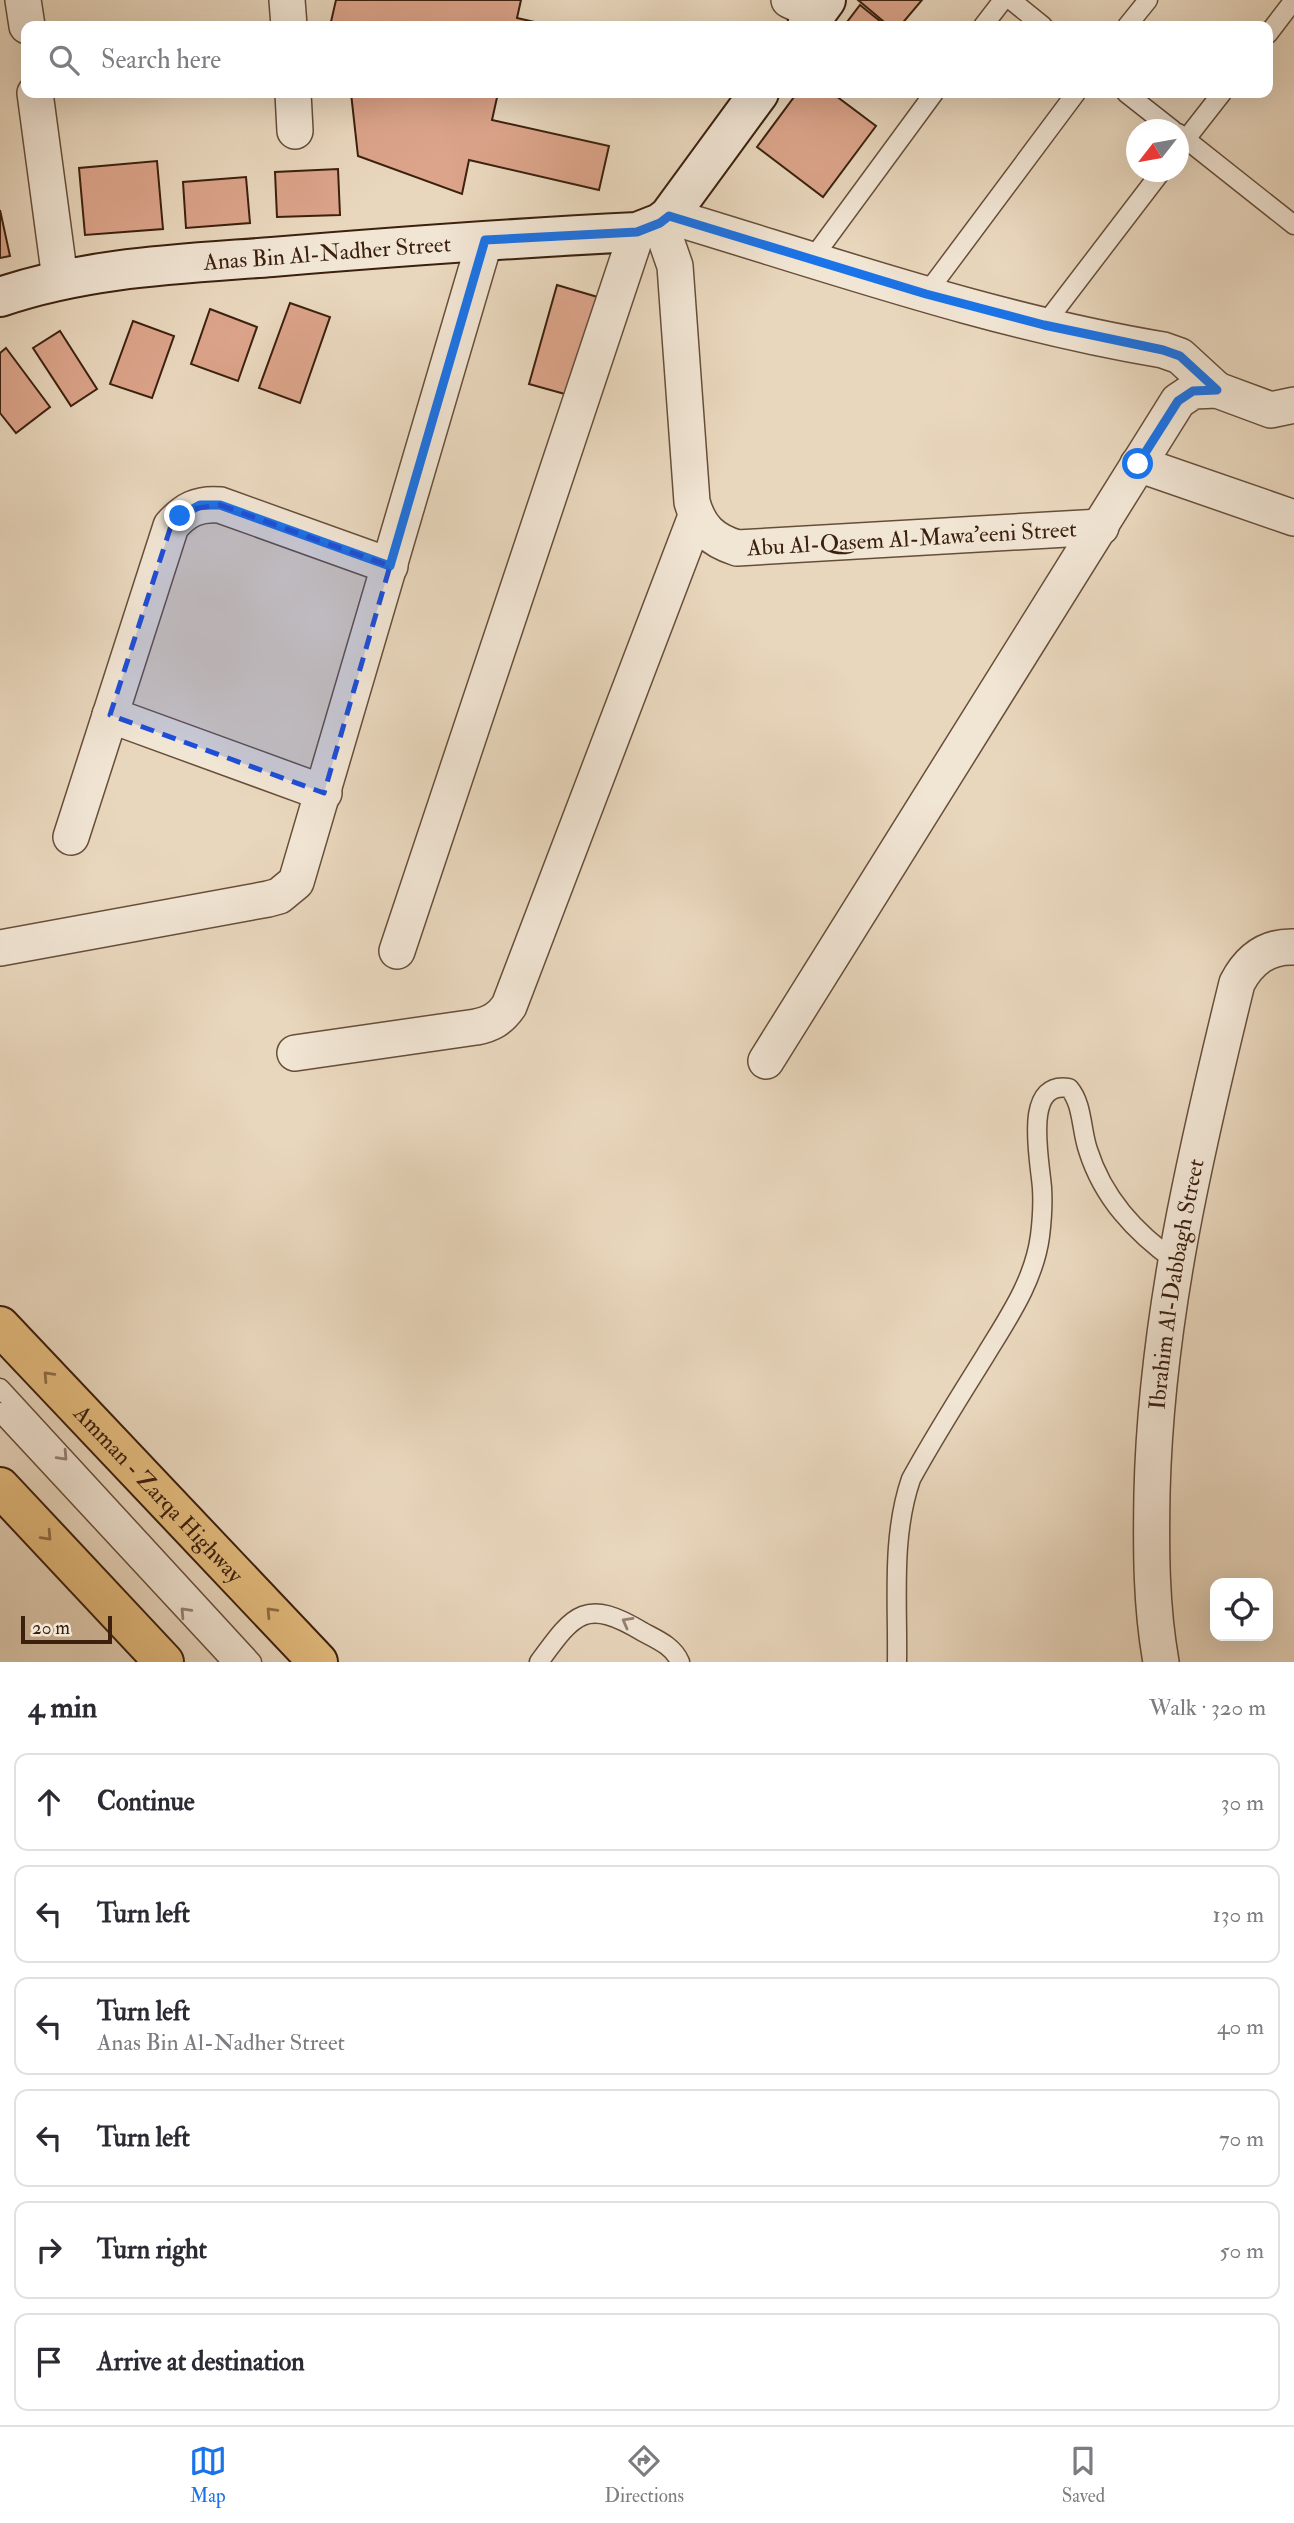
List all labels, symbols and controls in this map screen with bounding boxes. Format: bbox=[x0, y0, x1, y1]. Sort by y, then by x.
search box bbox=[21, 21, 1273, 98]
icon: search bbox=[45, 41, 83, 79]
text: Search here bbox=[101, 44, 221, 76]
north arrow bbox=[1126, 119, 1189, 182]
street label: Anas Bin Al-Nadher Street bbox=[201, 229, 452, 277]
route start bbox=[1122, 448, 1153, 479]
route end bbox=[164, 500, 195, 531]
street label: Abu Al-Qasem Al-Mawa’eeni Street bbox=[745, 514, 1077, 562]
street label: Ibrahim Al-Dabbagh Street bbox=[1143, 1156, 1211, 1411]
one-way arrow bbox=[43, 1371, 56, 1384]
street label: Amman - Zarqa Highway bbox=[67, 1398, 250, 1590]
one-way arrow bbox=[55, 1448, 67, 1461]
one-way arrow bbox=[38, 1528, 51, 1541]
map controls bbox=[1210, 1578, 1273, 1641]
button: locate bbox=[1210, 1578, 1273, 1641]
one-way arrow bbox=[181, 1607, 193, 1620]
one-way arrow bbox=[267, 1608, 280, 1621]
scale bar bbox=[21, 1613, 112, 1645]
text: 20 m bbox=[32, 1616, 70, 1640]
one-way arrow bbox=[621, 1617, 634, 1630]
text: 4 min bbox=[28, 1689, 97, 1726]
text: Walk · 320 m bbox=[1149, 1693, 1266, 1722]
icon: ahead bbox=[30, 1783, 68, 1821]
text: Continue bbox=[97, 1786, 195, 1818]
text: 30 m bbox=[1221, 1788, 1264, 1817]
icon: left bbox=[30, 1895, 68, 1933]
text: Turn left bbox=[97, 1898, 190, 1930]
text: 130 m bbox=[1212, 1900, 1264, 1929]
text: Turn left bbox=[97, 1996, 190, 2028]
icon: left bbox=[30, 2007, 68, 2045]
text: 40 m bbox=[1217, 2012, 1264, 2041]
text: Anas Bin Al-Nadher Street bbox=[97, 2028, 345, 2057]
icon: left bbox=[30, 2119, 68, 2157]
text: Turn left bbox=[97, 2122, 190, 2154]
text: 70 m bbox=[1219, 2124, 1264, 2153]
icon: right bbox=[30, 2231, 68, 2269]
text: Turn right bbox=[97, 2234, 207, 2266]
text: 50 m bbox=[1220, 2236, 1264, 2265]
icon: arrive bbox=[30, 2343, 68, 2381]
text: Arrive at destination bbox=[97, 2346, 305, 2378]
tab: Map bbox=[189, 2442, 227, 2508]
tab: Directions bbox=[604, 2442, 684, 2508]
tab: Saved bbox=[1062, 2442, 1105, 2508]

